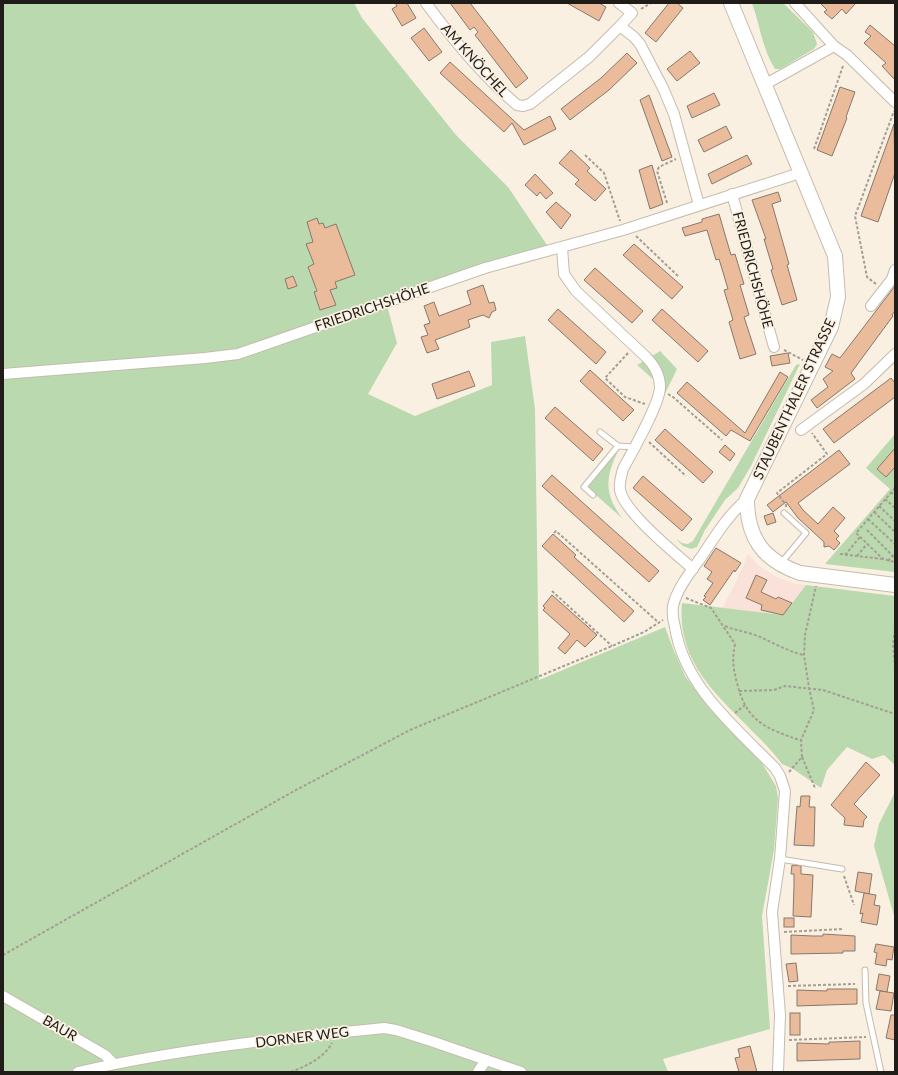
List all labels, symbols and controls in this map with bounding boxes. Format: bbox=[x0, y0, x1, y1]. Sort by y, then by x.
street label: AM KNÖCHEL bbox=[438, 20, 513, 100]
street label: FRIEDRICHSHÖHE bbox=[730, 210, 777, 330]
street label: FRIEDRICHSHÖHE bbox=[312, 279, 431, 334]
street label: STAUBENTHALER STRASSE bbox=[749, 316, 838, 482]
street label: BAUR bbox=[40, 1011, 81, 1044]
street label: DORNER WEG bbox=[254, 1022, 350, 1051]

